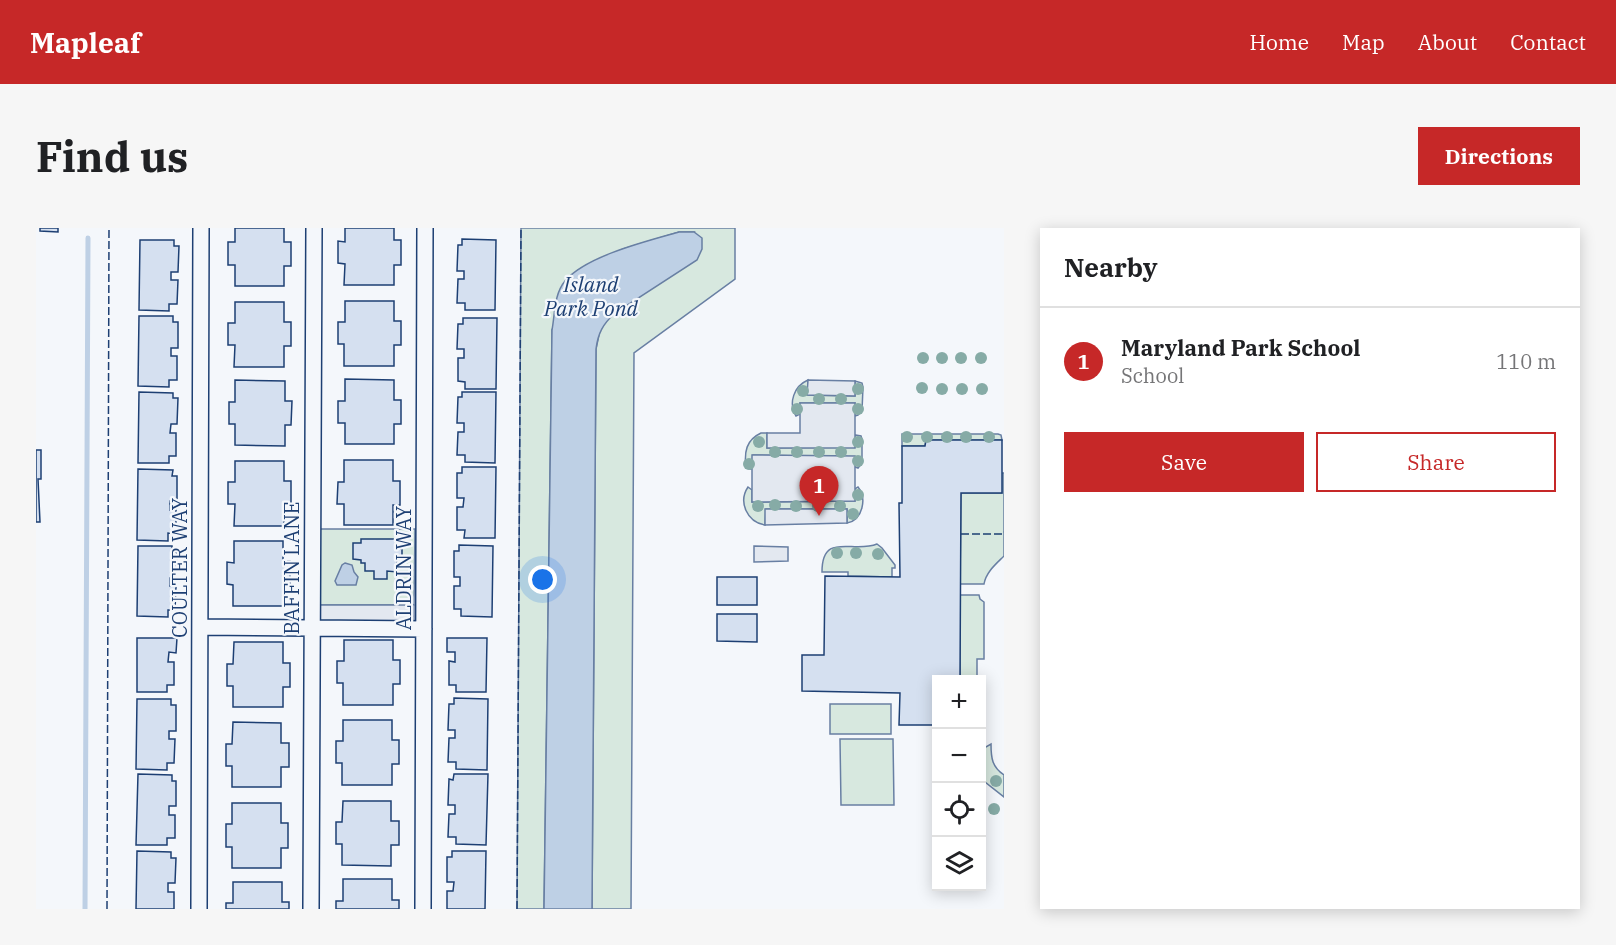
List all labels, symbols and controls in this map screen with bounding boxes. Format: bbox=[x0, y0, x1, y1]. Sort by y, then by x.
text: Mapleaf bbox=[30, 24, 141, 61]
text: Home bbox=[1249, 28, 1309, 56]
text: Map bbox=[1342, 28, 1385, 56]
text: About bbox=[1418, 28, 1477, 56]
text: Contact bbox=[1510, 28, 1586, 56]
button: Directions bbox=[1418, 127, 1580, 185]
text: Find us bbox=[36, 129, 188, 184]
text: Nearby bbox=[1064, 250, 1158, 284]
water label: Island Park Pond bbox=[543, 270, 639, 322]
text: Maryland Park School bbox=[1121, 333, 1360, 362]
text: 1 bbox=[1078, 348, 1090, 375]
text: 110 m bbox=[1496, 348, 1556, 375]
text: School bbox=[1121, 362, 1184, 389]
button: Save bbox=[1064, 432, 1304, 492]
button: Share bbox=[1316, 432, 1556, 492]
pin: 1 bbox=[800, 466, 838, 516]
street label: COULTER WAY bbox=[166, 498, 193, 638]
street label: BAFFIN LANE bbox=[278, 501, 305, 635]
street label: ALDRIN WAY bbox=[390, 506, 417, 630]
your location bbox=[528, 565, 557, 594]
map controls bbox=[932, 675, 986, 891]
button: + bbox=[932, 675, 986, 729]
button: − bbox=[932, 729, 986, 783]
button: locate bbox=[932, 783, 986, 837]
button: layers bbox=[932, 837, 986, 891]

